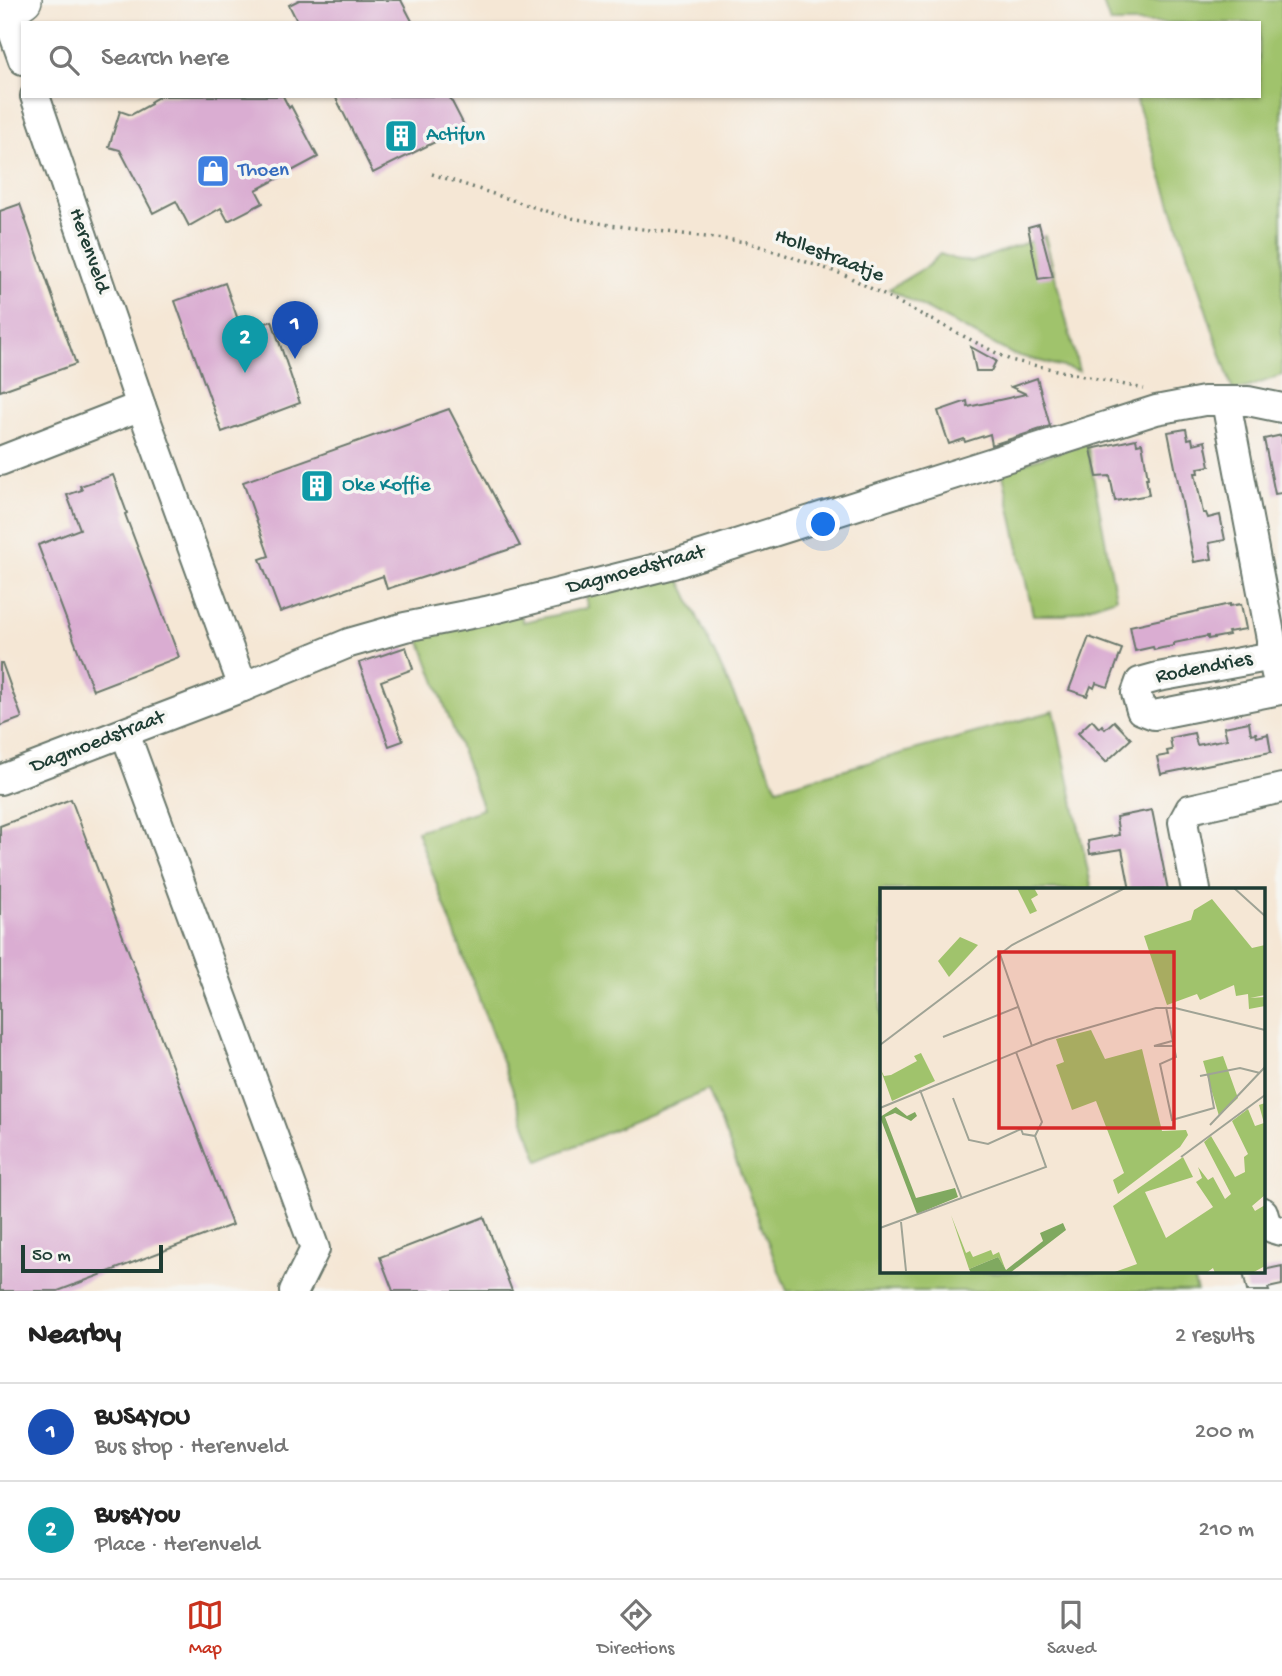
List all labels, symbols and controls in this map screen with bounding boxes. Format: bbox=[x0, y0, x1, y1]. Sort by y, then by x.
search box bbox=[21, 21, 1261, 98]
icon: search bbox=[45, 41, 83, 79]
text: Search here bbox=[101, 44, 229, 75]
building icon: Actifun bbox=[382, 117, 420, 155]
place label: Actifun bbox=[426, 124, 485, 149]
shop icon: Thoen bbox=[194, 152, 232, 190]
place label: Thoen bbox=[237, 159, 289, 184]
street label: Herenveld bbox=[62, 205, 115, 298]
street label: Hollestraatje bbox=[771, 225, 888, 290]
pin: 1 bbox=[272, 301, 318, 359]
pin: 2 bbox=[222, 315, 268, 373]
building icon: Oke Koffie bbox=[298, 467, 336, 505]
place label: Oke Koffie bbox=[342, 474, 432, 499]
your location bbox=[806, 507, 840, 541]
street label: Dagmoedstraat bbox=[562, 540, 710, 602]
street label: Rodendries bbox=[1154, 647, 1256, 691]
street label: Dagmoedstraat bbox=[25, 705, 171, 781]
inset map bbox=[880, 888, 1264, 1274]
scale bar bbox=[21, 1242, 163, 1274]
text: 50 m bbox=[32, 1245, 71, 1268]
text: Nearby bbox=[28, 1319, 121, 1354]
text: 2 results bbox=[1175, 1323, 1254, 1350]
text: BUS4YOU bbox=[95, 1403, 190, 1434]
text: 1 bbox=[46, 1419, 56, 1446]
text: 200 m bbox=[1195, 1419, 1254, 1446]
text: Bus stop · Herenveld bbox=[95, 1434, 287, 1461]
text: Bus4You bbox=[95, 1501, 180, 1532]
text: 2 bbox=[45, 1517, 57, 1544]
text: 210 m bbox=[1199, 1517, 1254, 1544]
text: Place · Herenveld bbox=[95, 1532, 260, 1559]
tab: Map bbox=[186, 1596, 224, 1661]
tab: Directions bbox=[597, 1596, 674, 1661]
tab: Saved bbox=[1047, 1596, 1096, 1661]

